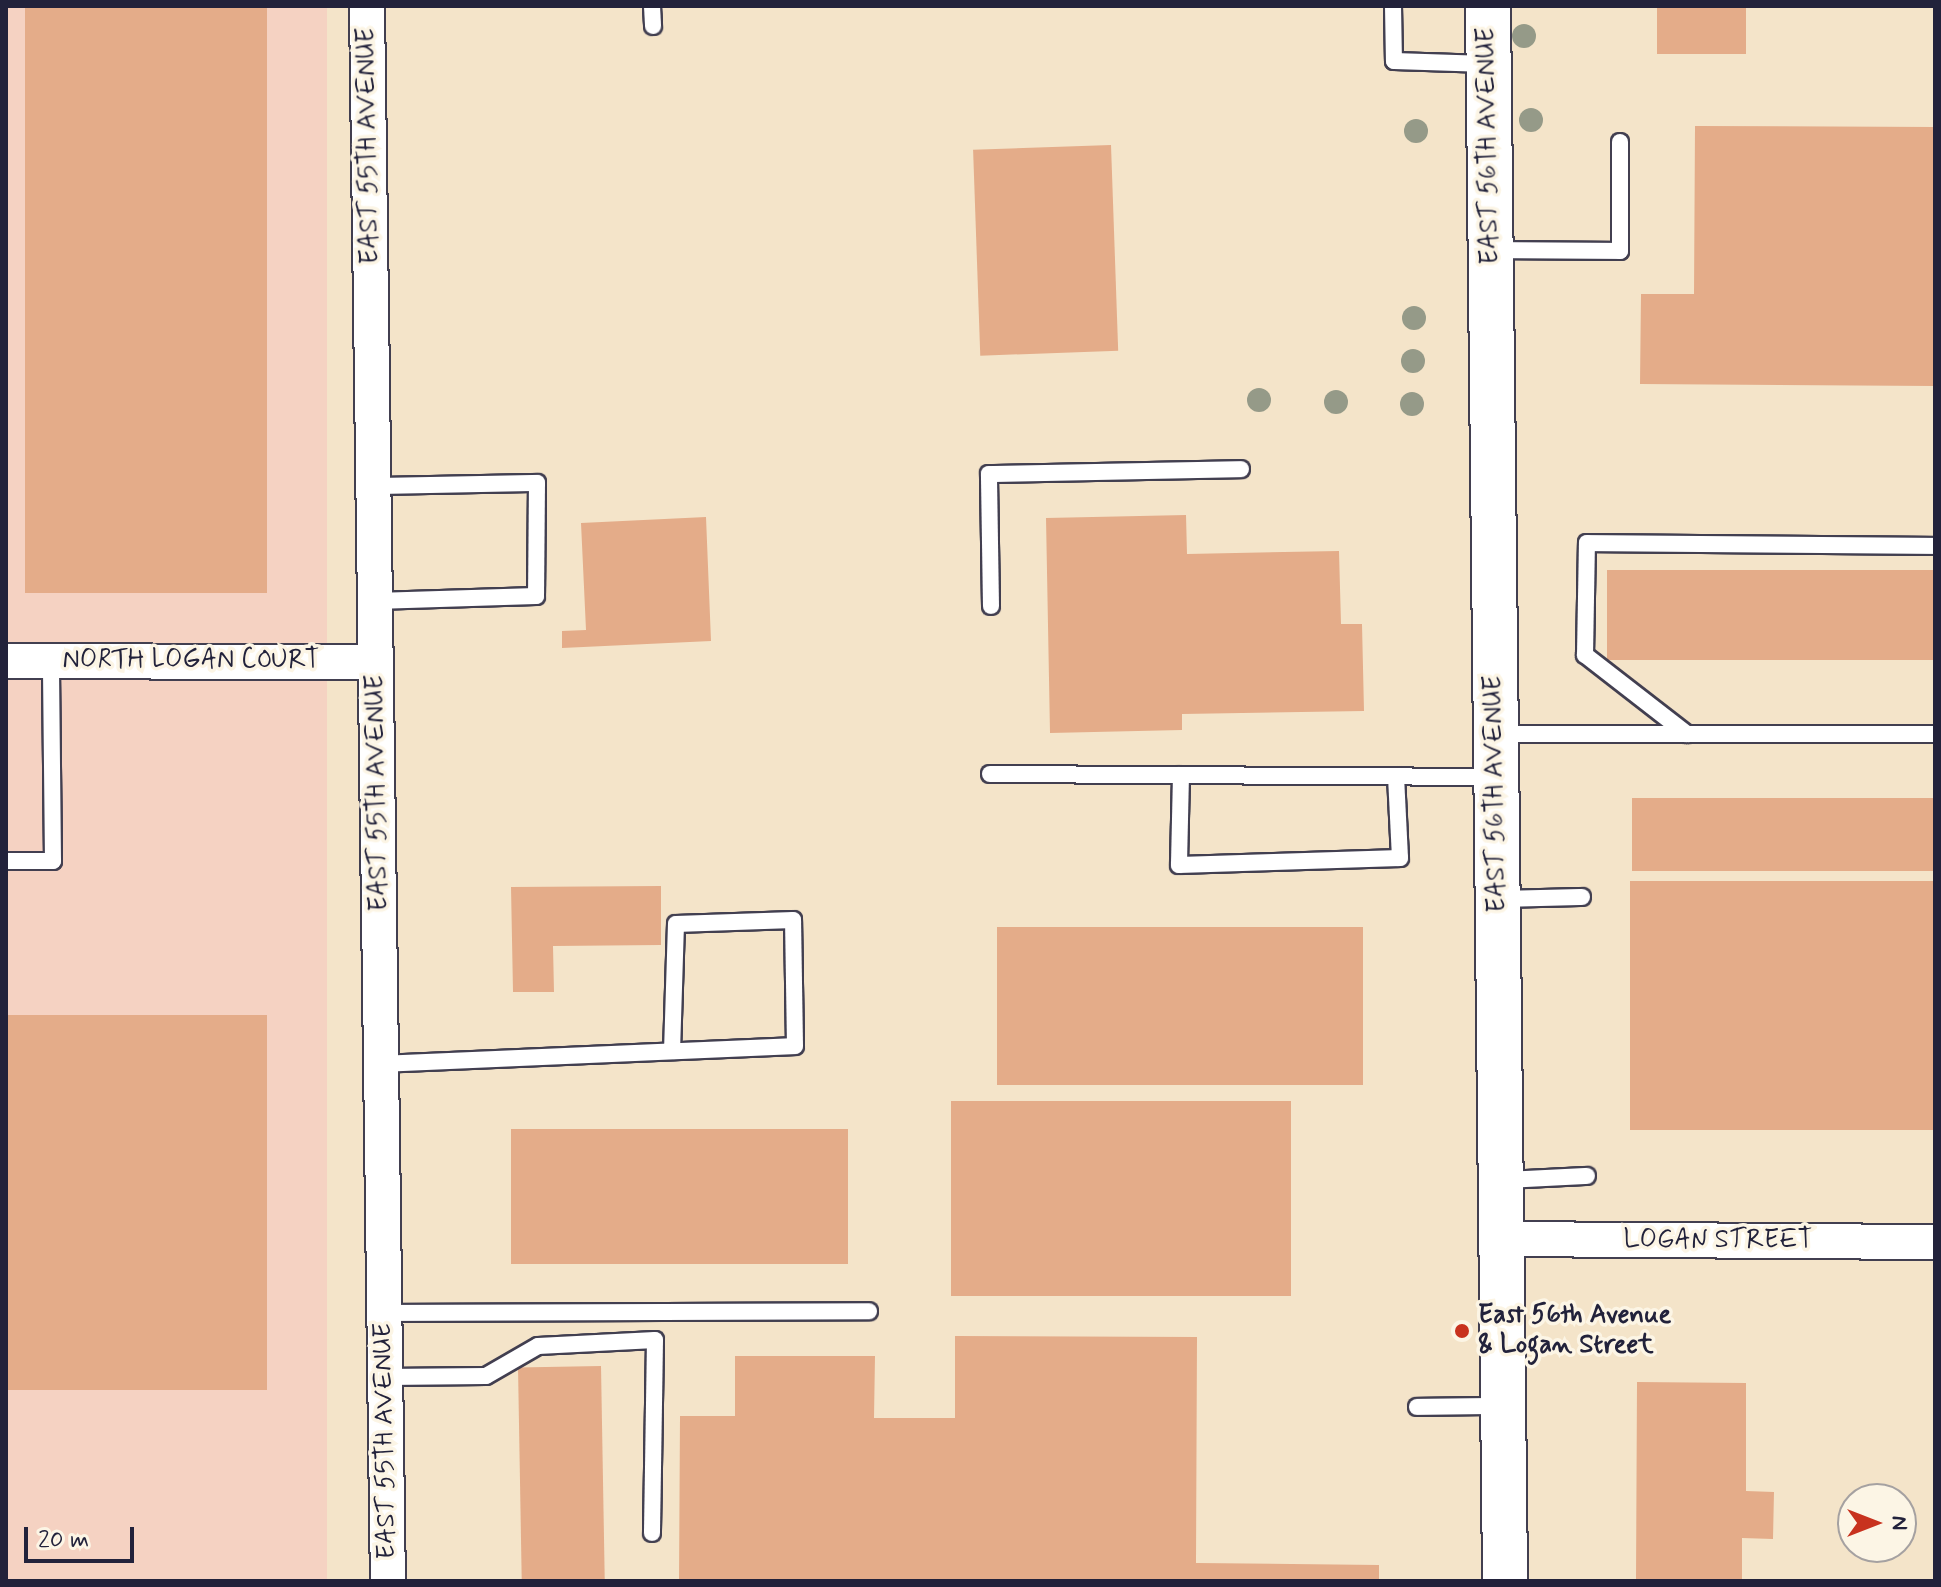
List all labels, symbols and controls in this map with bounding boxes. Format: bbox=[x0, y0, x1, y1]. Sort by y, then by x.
street label: EAST 55TH AVENUE bbox=[351, 28, 387, 264]
street label: EAST 56TH AVENUE bbox=[1471, 28, 1507, 264]
street label: NORTH LOGAN COURT bbox=[59, 645, 323, 677]
street label: EAST 55TH AVENUE bbox=[360, 675, 396, 911]
street label: EAST 56TH AVENUE bbox=[1478, 676, 1514, 912]
street label: LOGAN STREET bbox=[1623, 1225, 1813, 1257]
place label: East 56th Avenue & Logan Street bbox=[1478, 1300, 1671, 1362]
marker: East 56th Avenue & Logan Street bbox=[1453, 1322, 1471, 1340]
street label: EAST 55TH AVENUE bbox=[368, 1323, 404, 1559]
north arrow bbox=[1837, 1483, 1917, 1563]
scale bar bbox=[28, 1511, 138, 1561]
text: N bbox=[1885, 1516, 1913, 1530]
text: 20 m bbox=[38, 1525, 89, 1556]

